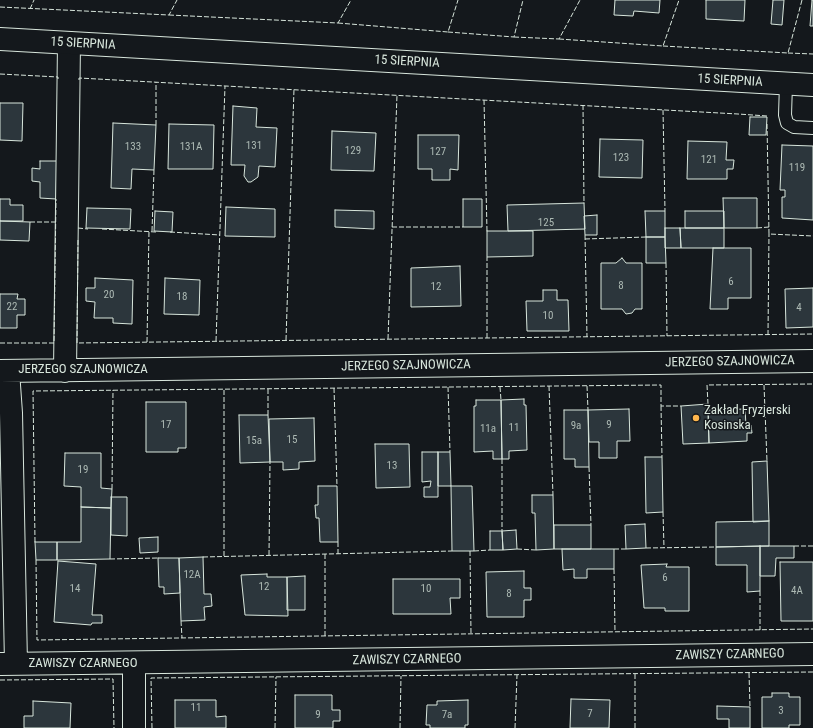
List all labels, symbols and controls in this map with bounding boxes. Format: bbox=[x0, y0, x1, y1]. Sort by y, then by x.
street label: 15 SIERPNIA bbox=[50, 35, 116, 53]
street label: 15 SIERPNIA bbox=[374, 53, 440, 71]
street label: 15 SIERPNIA bbox=[697, 72, 763, 90]
house number: 131 bbox=[246, 139, 262, 153]
house number: 133 bbox=[125, 140, 141, 154]
house number: 131A bbox=[180, 140, 202, 154]
house number: 129 bbox=[345, 144, 361, 158]
house number: 127 bbox=[430, 145, 446, 159]
house number: 123 bbox=[613, 151, 629, 165]
house number: 121 bbox=[701, 153, 717, 167]
house number: 119 bbox=[789, 161, 805, 175]
house number: 125 bbox=[538, 216, 554, 230]
house number: 6 bbox=[728, 275, 734, 289]
house number: 8 bbox=[618, 279, 624, 293]
house number: 12 bbox=[431, 280, 441, 294]
house number: 20 bbox=[104, 288, 114, 302]
house number: 18 bbox=[177, 290, 187, 304]
house number: 22 bbox=[7, 300, 17, 314]
house number: 4 bbox=[796, 301, 802, 315]
house number: 10 bbox=[543, 309, 553, 323]
street label: JERZEGO SZAJNOWICZA bbox=[665, 353, 795, 371]
street label: JERZEGO SZAJNOWICZA bbox=[341, 357, 471, 375]
street label: JERZEGO SZAJNOWICZA bbox=[18, 362, 148, 378]
place label: Zakład Fryzjerski Kosinska bbox=[704, 403, 791, 434]
marker: Zakład Fryzjerski Kosinska bbox=[691, 413, 701, 423]
house number: 17 bbox=[161, 418, 171, 432]
house number: 9 bbox=[606, 418, 612, 432]
house number: 9a bbox=[571, 419, 581, 433]
house number: 11 bbox=[509, 421, 519, 435]
house number: 11a bbox=[480, 422, 496, 436]
house number: 15 bbox=[287, 433, 297, 447]
house number: 15a bbox=[246, 434, 262, 448]
house number: 13 bbox=[387, 459, 397, 473]
house number: 19 bbox=[78, 463, 88, 477]
house number: 12A bbox=[183, 568, 201, 582]
house number: 6 bbox=[662, 571, 668, 585]
house number: 12 bbox=[259, 580, 269, 594]
house number: 14 bbox=[70, 582, 80, 596]
house number: 10 bbox=[421, 582, 431, 596]
house number: 4A bbox=[791, 584, 803, 598]
house number: 8 bbox=[506, 587, 512, 601]
street label: ZAWISZY CZARNEGO bbox=[675, 646, 785, 664]
street label: ZAWISZY CZARNEGO bbox=[352, 651, 462, 669]
street label: ZAWISZY CZARNEGO bbox=[28, 656, 138, 672]
house number: 11 bbox=[191, 701, 201, 715]
house number: 3 bbox=[778, 704, 784, 718]
house number: 7 bbox=[587, 707, 593, 721]
house number: 9 bbox=[315, 708, 321, 722]
house number: 7a bbox=[442, 708, 452, 722]

